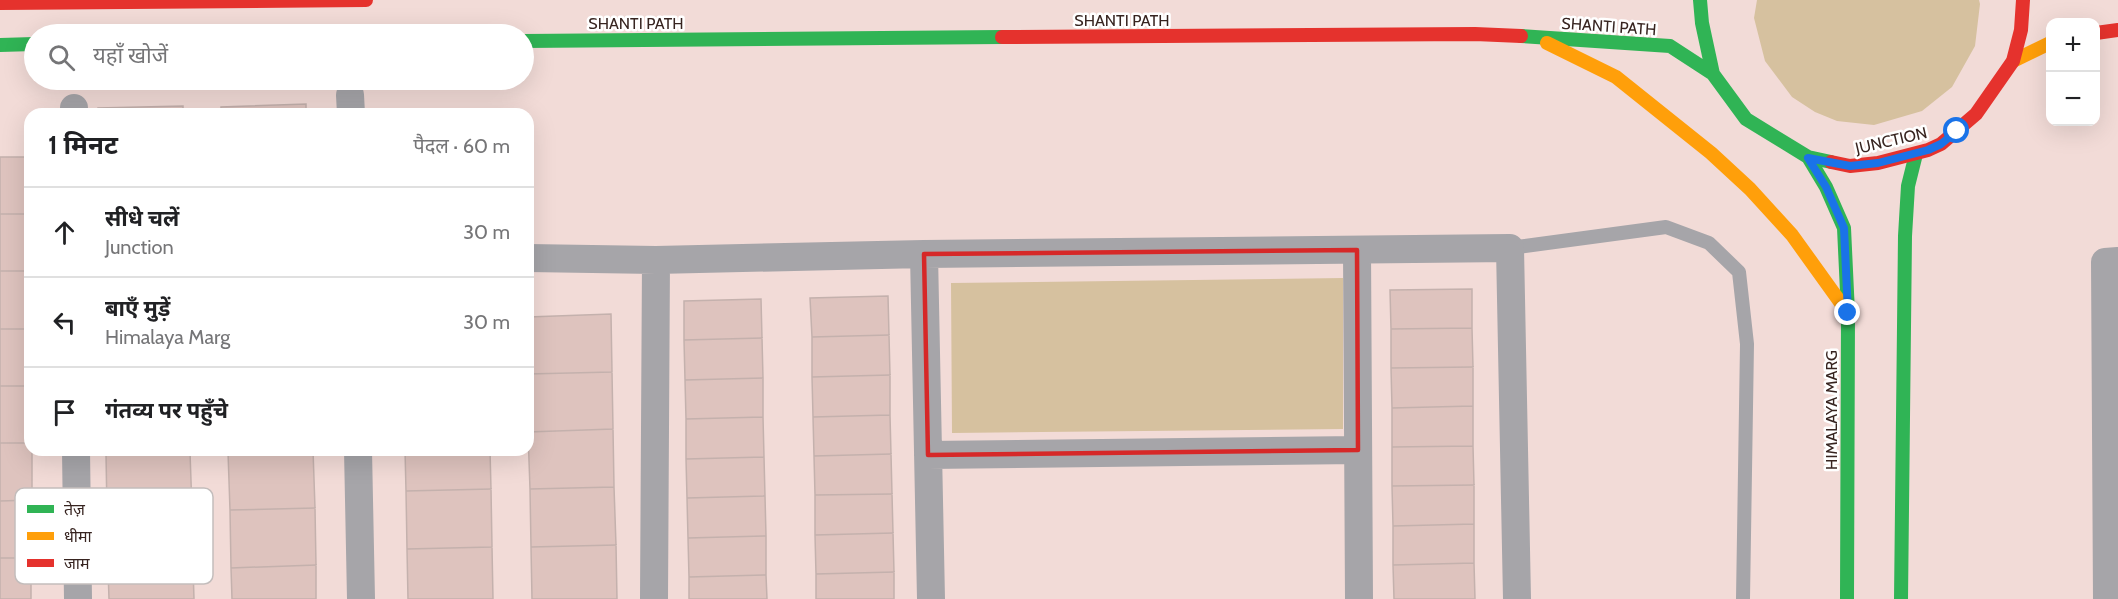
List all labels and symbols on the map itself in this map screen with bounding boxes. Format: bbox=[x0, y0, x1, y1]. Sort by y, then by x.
street label: SHANTI PATH bbox=[1074, 11, 1170, 30]
street label: SHANTI PATH bbox=[588, 14, 684, 33]
street label: SHANTI PATH bbox=[1561, 14, 1657, 39]
route start bbox=[1943, 117, 1969, 143]
street label: JUNCTION bbox=[1852, 123, 1929, 158]
route end bbox=[1834, 299, 1860, 325]
street label: HIMALAYA MARG bbox=[1822, 350, 1841, 470]
legend bbox=[15, 488, 213, 584]
text: तेज़ bbox=[64, 500, 86, 519]
text: धीमा bbox=[64, 527, 93, 546]
text: जाम bbox=[64, 554, 90, 573]

